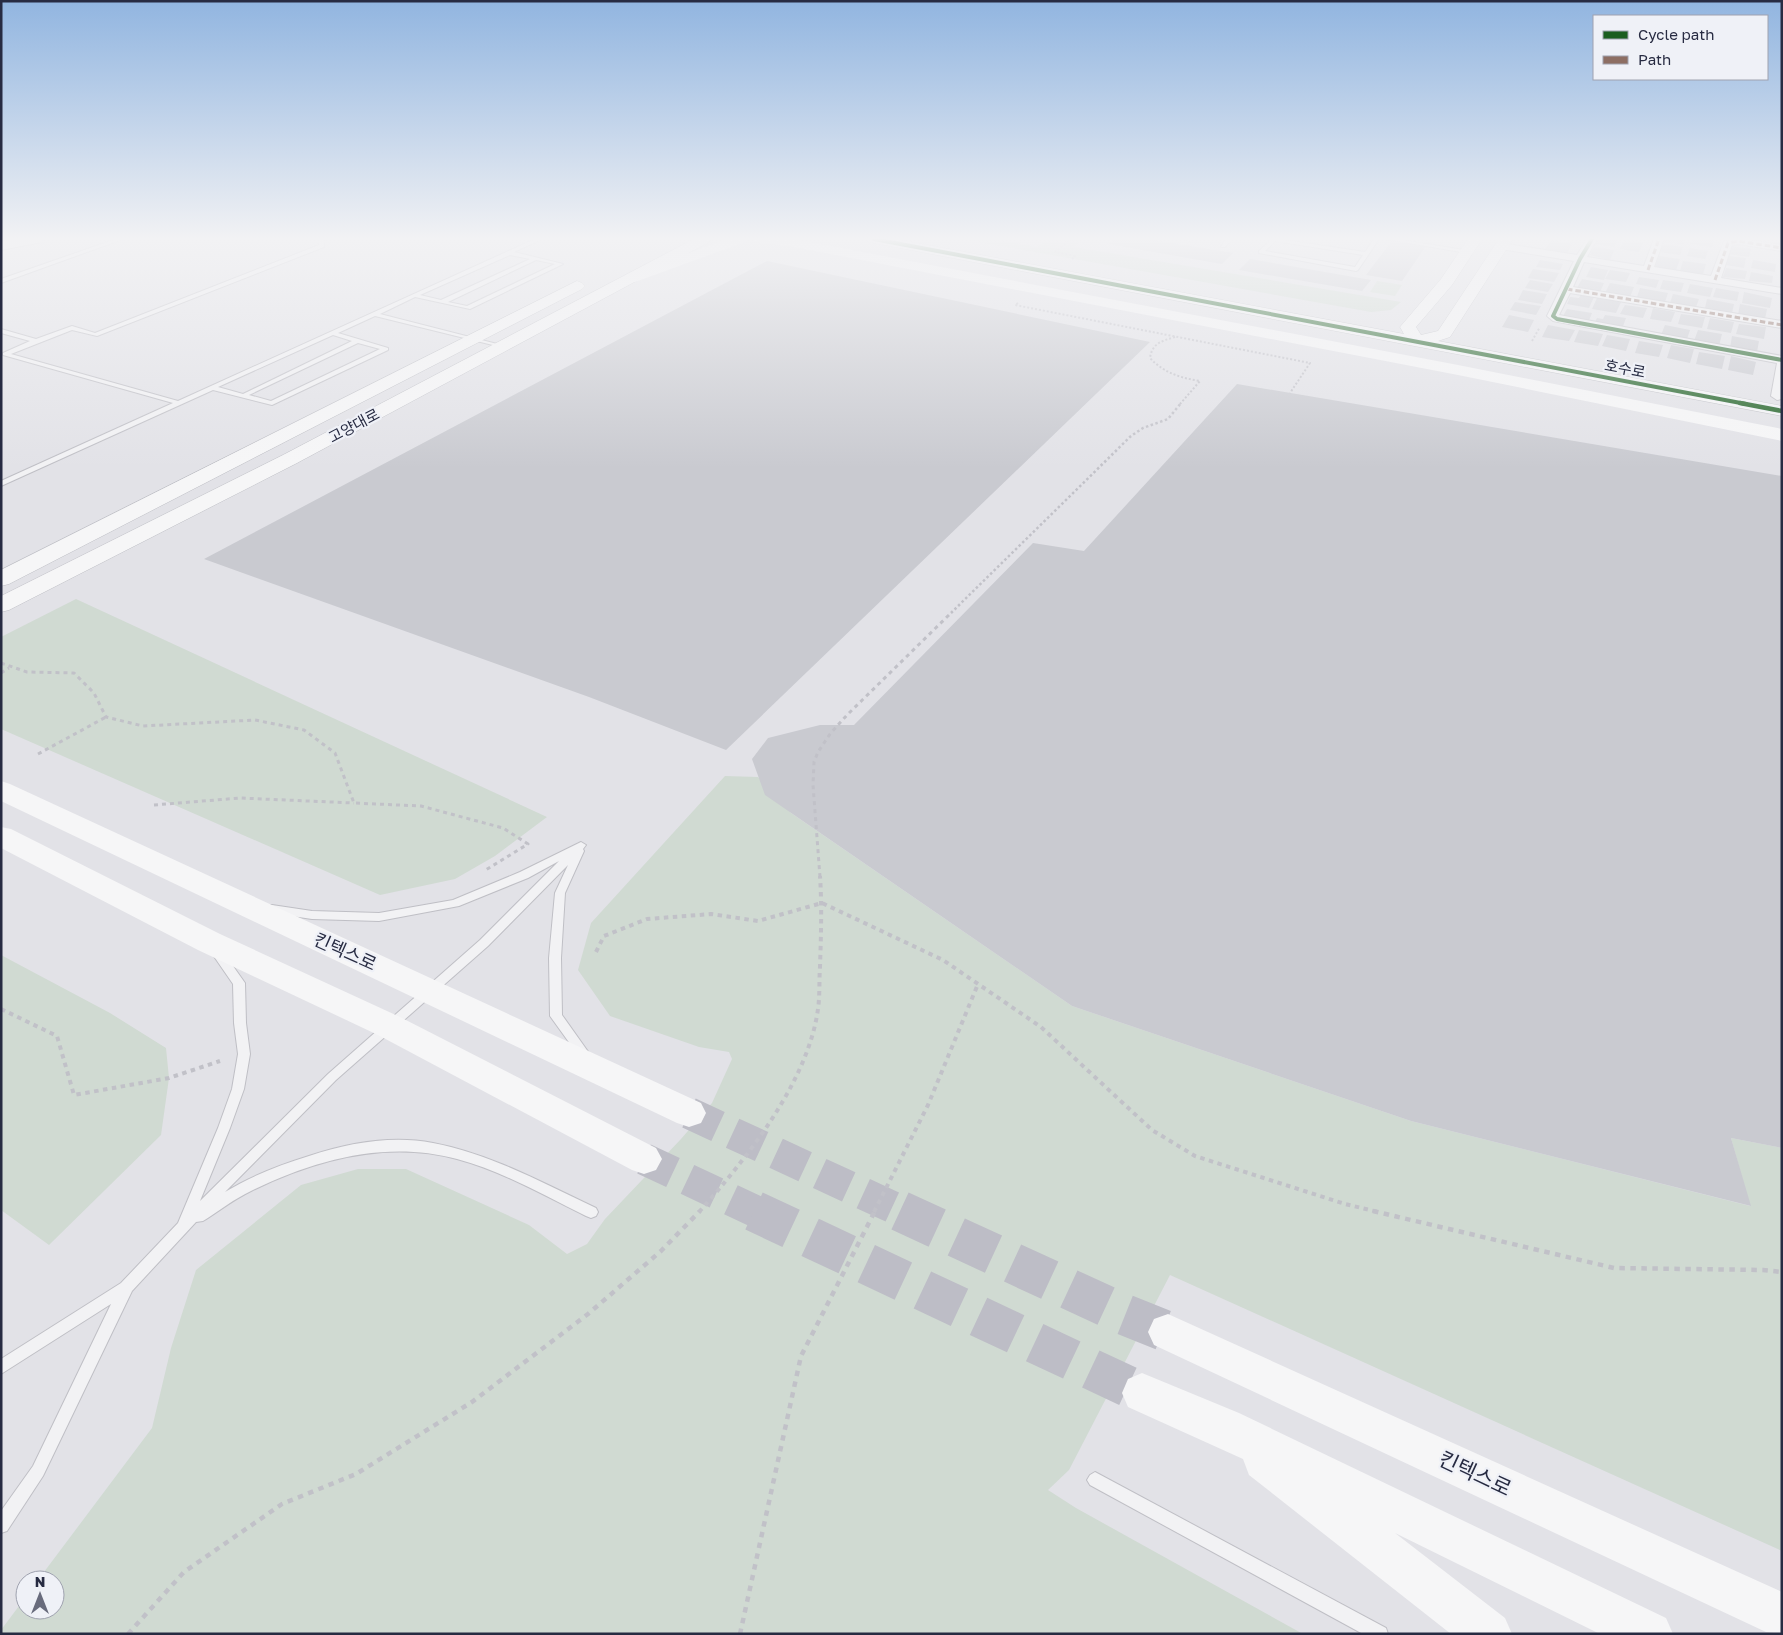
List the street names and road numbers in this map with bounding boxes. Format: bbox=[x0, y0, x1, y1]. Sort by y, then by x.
street label: 호수로 bbox=[1603, 355, 1647, 381]
street label: 고양대로 bbox=[325, 404, 382, 446]
street label: 킨텍스로 bbox=[311, 928, 380, 975]
street label: 킨텍스로 bbox=[1435, 1445, 1516, 1501]

